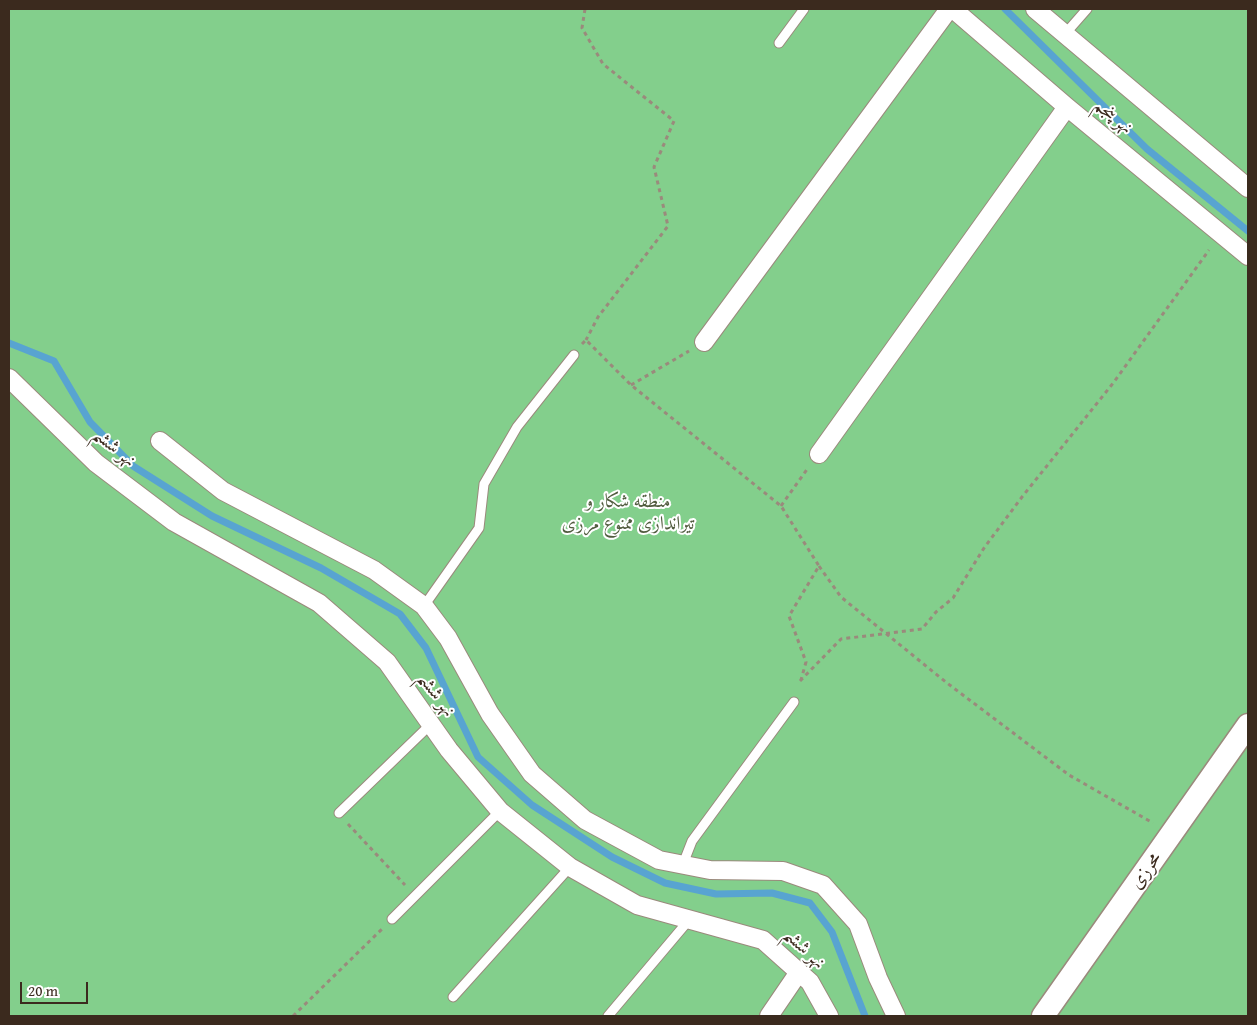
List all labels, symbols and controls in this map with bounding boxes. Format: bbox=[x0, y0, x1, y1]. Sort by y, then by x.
street label: نهر پنجم bbox=[1089, 94, 1137, 140]
street label: نهر ششم bbox=[88, 423, 140, 473]
park label: منطقه شکار و تیراندازی ممنوع مرزی bbox=[562, 491, 694, 535]
street label: نهر ششم bbox=[412, 668, 460, 722]
street label: محرزی bbox=[1125, 848, 1167, 894]
street label: نهر ششم bbox=[778, 924, 830, 974]
scale bar bbox=[22, 972, 90, 1004]
text: 20 m bbox=[28, 980, 58, 1001]

